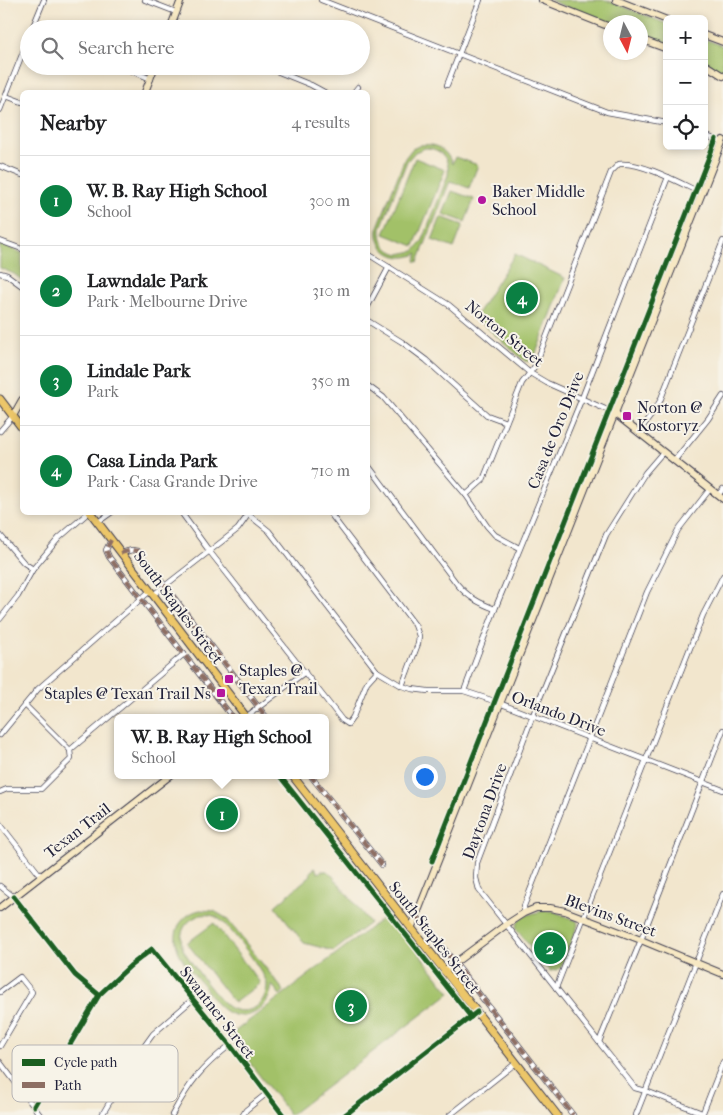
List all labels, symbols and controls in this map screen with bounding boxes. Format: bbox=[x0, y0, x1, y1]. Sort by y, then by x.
north arrow bbox=[603, 15, 648, 60]
map controls bbox=[663, 15, 708, 150]
button: + bbox=[663, 15, 708, 60]
search box bbox=[20, 20, 370, 75]
icon: search bbox=[38, 34, 66, 62]
text: Search here bbox=[78, 37, 174, 59]
button: − bbox=[663, 60, 708, 105]
button: locate bbox=[663, 105, 708, 150]
text: Nearby bbox=[40, 111, 106, 135]
text: 4 results bbox=[292, 113, 350, 132]
text: W. B. Ray High School bbox=[87, 180, 267, 202]
place label: Baker Middle School bbox=[492, 182, 585, 219]
text: 1 bbox=[53, 191, 59, 210]
text: 300 m bbox=[309, 191, 350, 210]
marker: Baker Middle School bbox=[476, 194, 488, 206]
text: School bbox=[87, 202, 132, 221]
text: Lawndale Park bbox=[87, 270, 208, 292]
pin: 4 bbox=[506, 279, 538, 317]
text: 2 bbox=[52, 281, 60, 300]
text: 310 m bbox=[312, 281, 350, 300]
text: Park · Melbourne Drive bbox=[87, 292, 247, 311]
street label: Norton Street bbox=[462, 296, 548, 371]
text: Lindale Park bbox=[87, 360, 190, 382]
street label: Casa de Oro Drive bbox=[523, 369, 588, 492]
text: 3 bbox=[53, 371, 59, 390]
text: 350 m bbox=[311, 371, 350, 390]
text: Park bbox=[87, 382, 119, 401]
place label: Norton @ Kostoryz bbox=[637, 398, 702, 435]
marker: Norton @ Kostoryz bbox=[621, 410, 633, 422]
text: Casa Linda Park bbox=[87, 450, 217, 472]
text: 4 bbox=[51, 461, 61, 480]
text: 710 m bbox=[311, 461, 350, 480]
text: Park · Casa Grande Drive bbox=[87, 472, 258, 491]
street label: South Staples Street bbox=[130, 547, 228, 668]
place label: Staples @ Texan Trail bbox=[239, 661, 318, 698]
marker: Staples @ Texan Trail bbox=[223, 673, 235, 685]
place label: Staples @ Texan Trail Ns bbox=[44, 684, 211, 703]
marker: Staples @ Texan Trail Ns bbox=[215, 687, 227, 699]
street label: Orlando Drive bbox=[509, 687, 609, 740]
popup bbox=[114, 714, 329, 779]
text: W. B. Ray High School bbox=[131, 726, 312, 748]
text: School bbox=[131, 748, 176, 767]
street label: Daytona Drive bbox=[458, 760, 511, 862]
your location bbox=[412, 764, 438, 790]
pin: 1 bbox=[206, 795, 238, 833]
street label: Texan Trail bbox=[40, 798, 115, 862]
street label: South Staples Street bbox=[385, 877, 484, 997]
street label: Blevins Street bbox=[562, 890, 659, 941]
pin: 2 bbox=[534, 929, 566, 967]
street label: Swantner Street bbox=[176, 962, 260, 1062]
pin: 3 bbox=[335, 987, 367, 1025]
legend bbox=[12, 1045, 178, 1102]
text: Cycle path bbox=[54, 1054, 118, 1071]
text: Path bbox=[54, 1077, 82, 1094]

